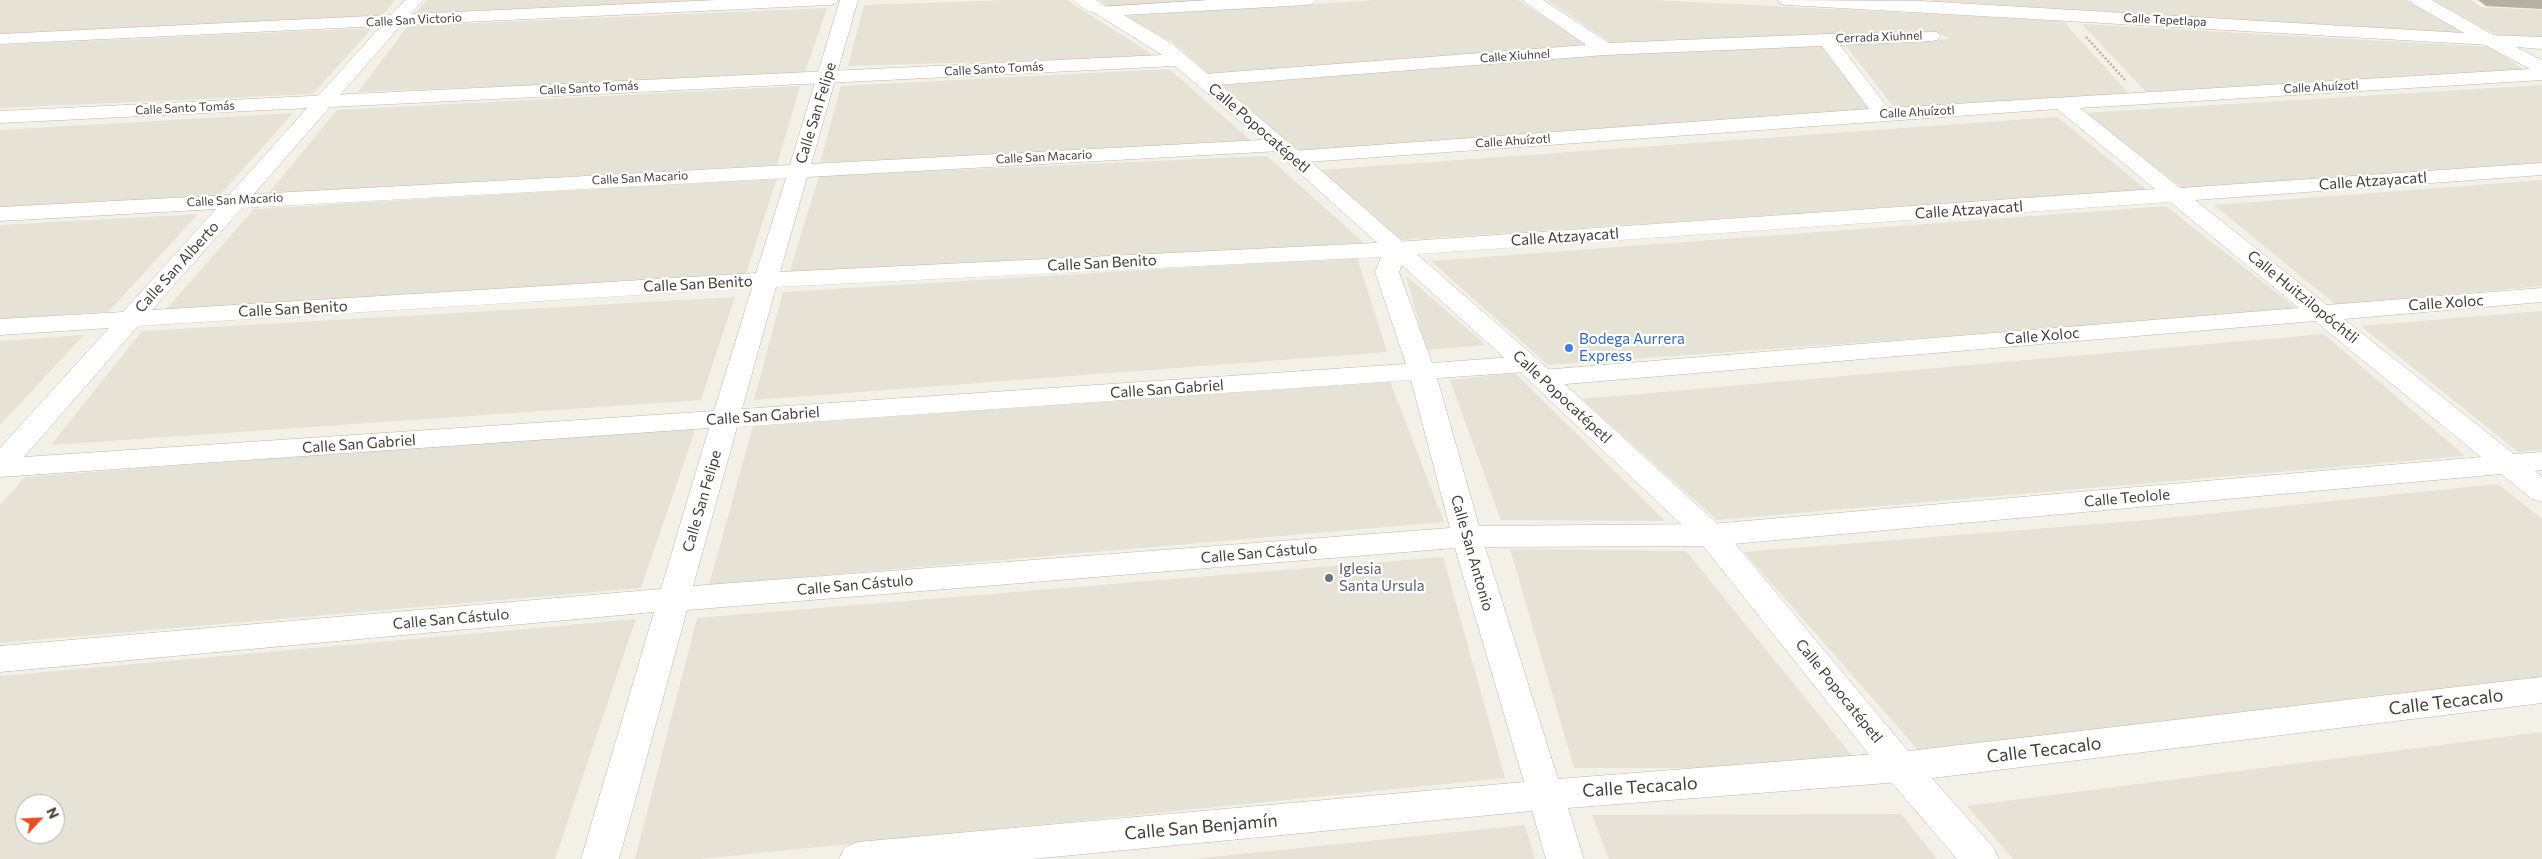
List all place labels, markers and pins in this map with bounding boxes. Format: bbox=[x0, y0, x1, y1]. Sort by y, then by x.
place label: Bodega Aurrera Express bbox=[1579, 330, 1685, 365]
marker: Bodega Aurrera Express bbox=[1563, 342, 1575, 354]
place label: Iglesia Santa Ursula bbox=[1339, 560, 1425, 595]
marker: Iglesia Santa Ursula bbox=[1323, 572, 1335, 584]

